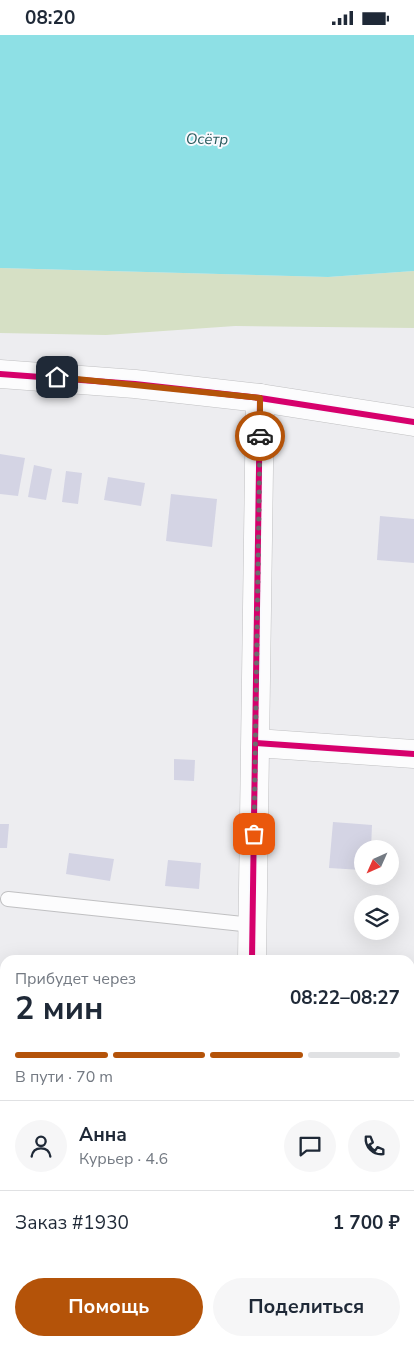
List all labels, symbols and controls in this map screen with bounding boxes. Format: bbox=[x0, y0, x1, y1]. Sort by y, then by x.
text: 08:20 bbox=[25, 5, 75, 31]
water label: Осётр bbox=[186, 129, 228, 149]
pin bbox=[36, 356, 78, 398]
icon: home bbox=[43, 363, 71, 391]
courier bbox=[235, 411, 285, 461]
icon: car bbox=[246, 422, 274, 450]
pin bbox=[233, 813, 275, 855]
icon: bag bbox=[240, 820, 268, 848]
north arrow bbox=[354, 840, 399, 885]
map controls bbox=[354, 840, 399, 940]
button: layers bbox=[354, 895, 399, 940]
text: Прибудет через bbox=[15, 968, 136, 990]
text: 08:22–08:27 bbox=[290, 985, 400, 1011]
text: 2 мин bbox=[15, 987, 104, 1030]
text: В пути · 70 m bbox=[15, 1066, 113, 1088]
button: person bbox=[15, 1120, 67, 1172]
button: chat bbox=[284, 1120, 336, 1172]
button: phone bbox=[348, 1120, 400, 1172]
text: Анна bbox=[79, 1122, 127, 1148]
text: Курьер · 4.6 bbox=[79, 1148, 168, 1170]
text: Заказ #1930 bbox=[15, 1210, 129, 1236]
text: 1 700 ₽ bbox=[333, 1210, 400, 1236]
button: Помощь bbox=[15, 1278, 203, 1336]
button: Поделиться bbox=[213, 1278, 400, 1336]

